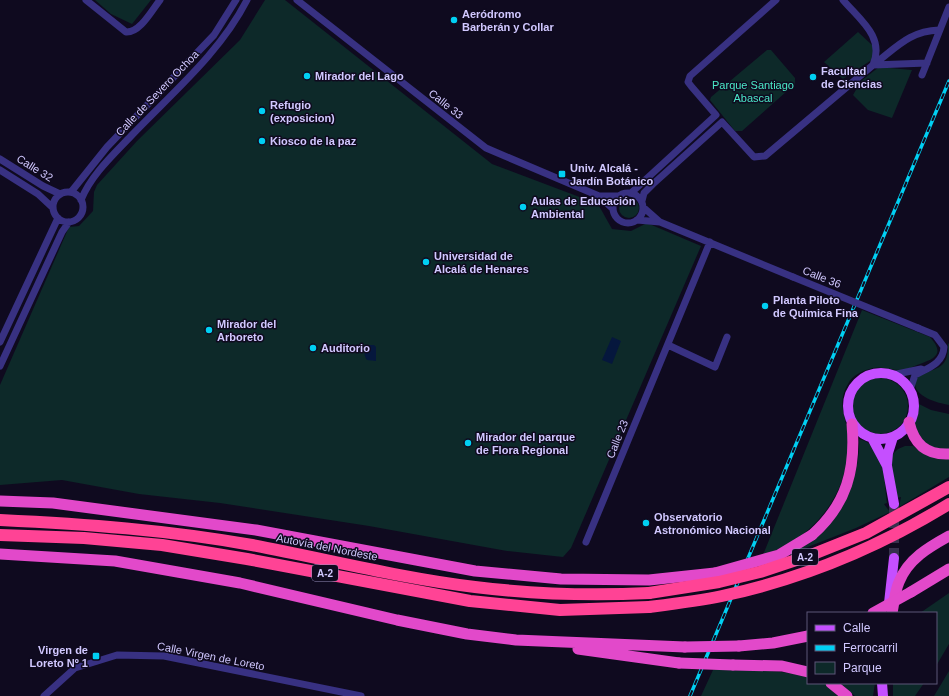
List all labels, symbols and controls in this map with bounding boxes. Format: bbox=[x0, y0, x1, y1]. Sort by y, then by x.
place label: Aeródromo Barberán y Collar bbox=[462, 8, 554, 33]
marker: Aeródromo Barberán y Collar bbox=[449, 15, 459, 25]
street label: Calle de Severo Ochoa bbox=[113, 47, 201, 138]
place label: Facultad de Ciencias bbox=[821, 65, 882, 90]
place label: Mirador del Lago bbox=[315, 70, 404, 82]
marker: Mirador del Lago bbox=[302, 71, 312, 81]
marker: Facultad de Ciencias bbox=[808, 72, 818, 82]
park label: Parque Santiago Abascal bbox=[712, 79, 794, 104]
street label: Calle 33 bbox=[426, 87, 466, 121]
place label: Refugio (exposicion) bbox=[270, 99, 335, 124]
marker: Refugio (exposicion) bbox=[257, 106, 267, 116]
place label: Kiosco de la paz bbox=[270, 135, 357, 147]
marker: Kiosco de la paz bbox=[257, 136, 267, 146]
street label: Calle 32 bbox=[15, 152, 55, 184]
place label: Univ. Alcalá - Jardín Botánico bbox=[570, 162, 653, 187]
marker: Univ. Alcalá - Jardín Botánico bbox=[557, 169, 567, 179]
place label: Aulas de Educación Ambiental bbox=[531, 195, 636, 220]
marker: Aulas de Educación Ambiental bbox=[518, 202, 528, 212]
place label: Universidad de Alcalá de Henares bbox=[434, 250, 529, 275]
marker: Universidad de Alcalá de Henares bbox=[421, 257, 431, 267]
street label: Calle 36 bbox=[801, 264, 843, 290]
place label: Planta Piloto de Química Fina bbox=[773, 294, 859, 319]
marker: Planta Piloto de Química Fina bbox=[760, 301, 770, 311]
place label: Mirador del Arboreto bbox=[217, 318, 276, 343]
marker: Mirador del Arboreto bbox=[204, 325, 214, 335]
place label: Auditorio bbox=[321, 342, 370, 354]
marker: Auditorio bbox=[308, 343, 318, 353]
street label: Calle 23 bbox=[604, 418, 630, 460]
place label: Mirador del parque de Flora Regional bbox=[476, 431, 575, 456]
marker: Mirador del parque de Flora Regional bbox=[463, 438, 473, 448]
place label: Observatorio Astronómico Nacional bbox=[654, 511, 771, 536]
marker: Observatorio Astronómico Nacional bbox=[641, 518, 651, 528]
street label: Autovía del Nordeste bbox=[275, 531, 379, 563]
road number: A-2 bbox=[792, 549, 818, 565]
road number: A-2 bbox=[312, 565, 338, 581]
legend bbox=[807, 612, 937, 684]
text: Calle bbox=[843, 621, 871, 635]
street label: Calle Virgen de Loreto bbox=[156, 640, 266, 672]
text: Ferrocarril bbox=[843, 641, 898, 655]
place label: Virgen de Loreto Nº 1 bbox=[30, 644, 88, 669]
marker: Virgen de Loreto Nº 1 bbox=[91, 651, 101, 661]
text: Parque bbox=[843, 661, 882, 675]

